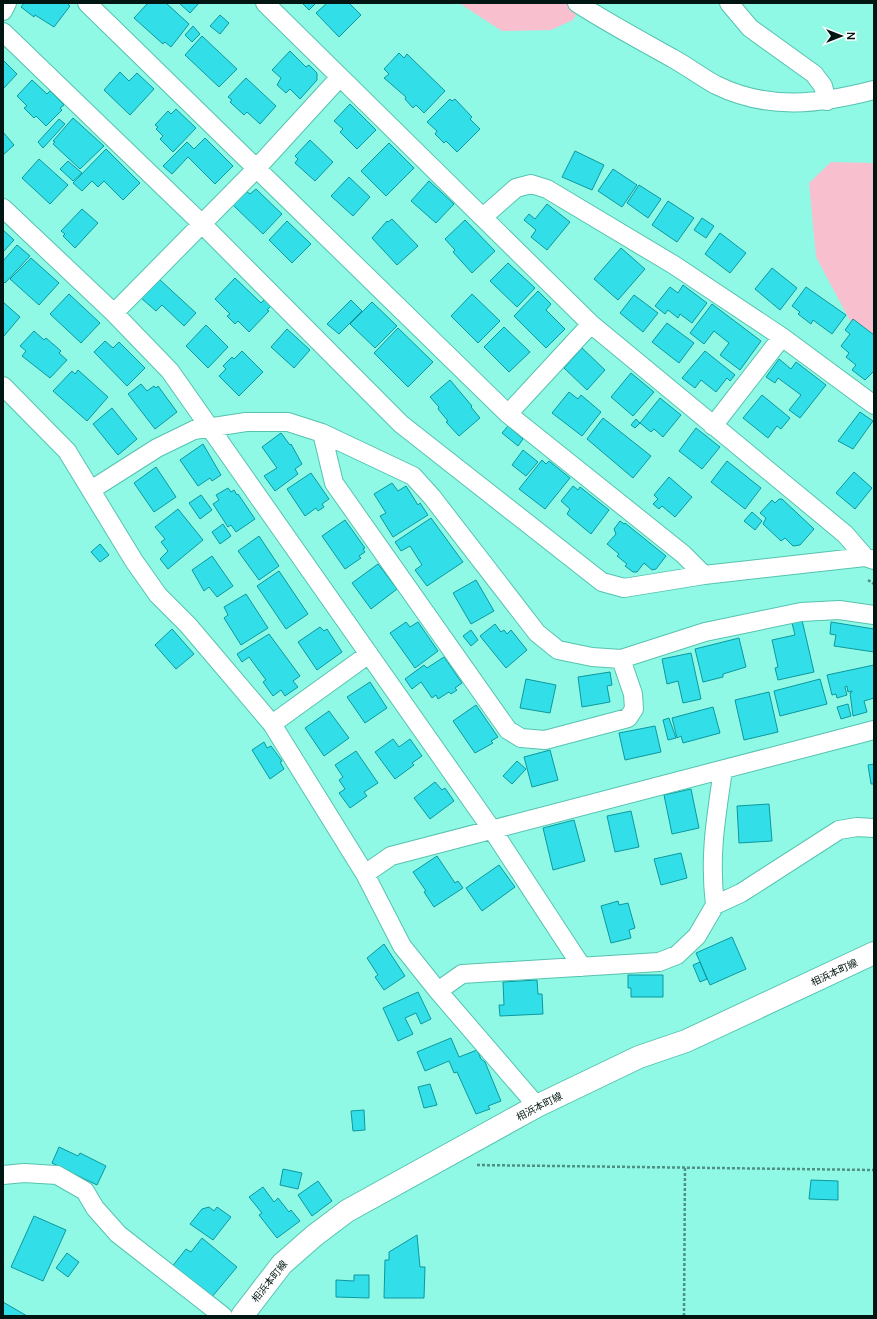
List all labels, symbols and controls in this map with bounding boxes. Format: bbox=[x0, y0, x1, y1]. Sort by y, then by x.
north arrow bbox=[821, 16, 861, 56]
text: N bbox=[844, 32, 859, 40]
street label: 相浜本町線 bbox=[808, 955, 860, 989]
street label: 相浜本町線 bbox=[514, 1088, 564, 1124]
street label: 相浜本町線 bbox=[248, 1257, 290, 1305]

